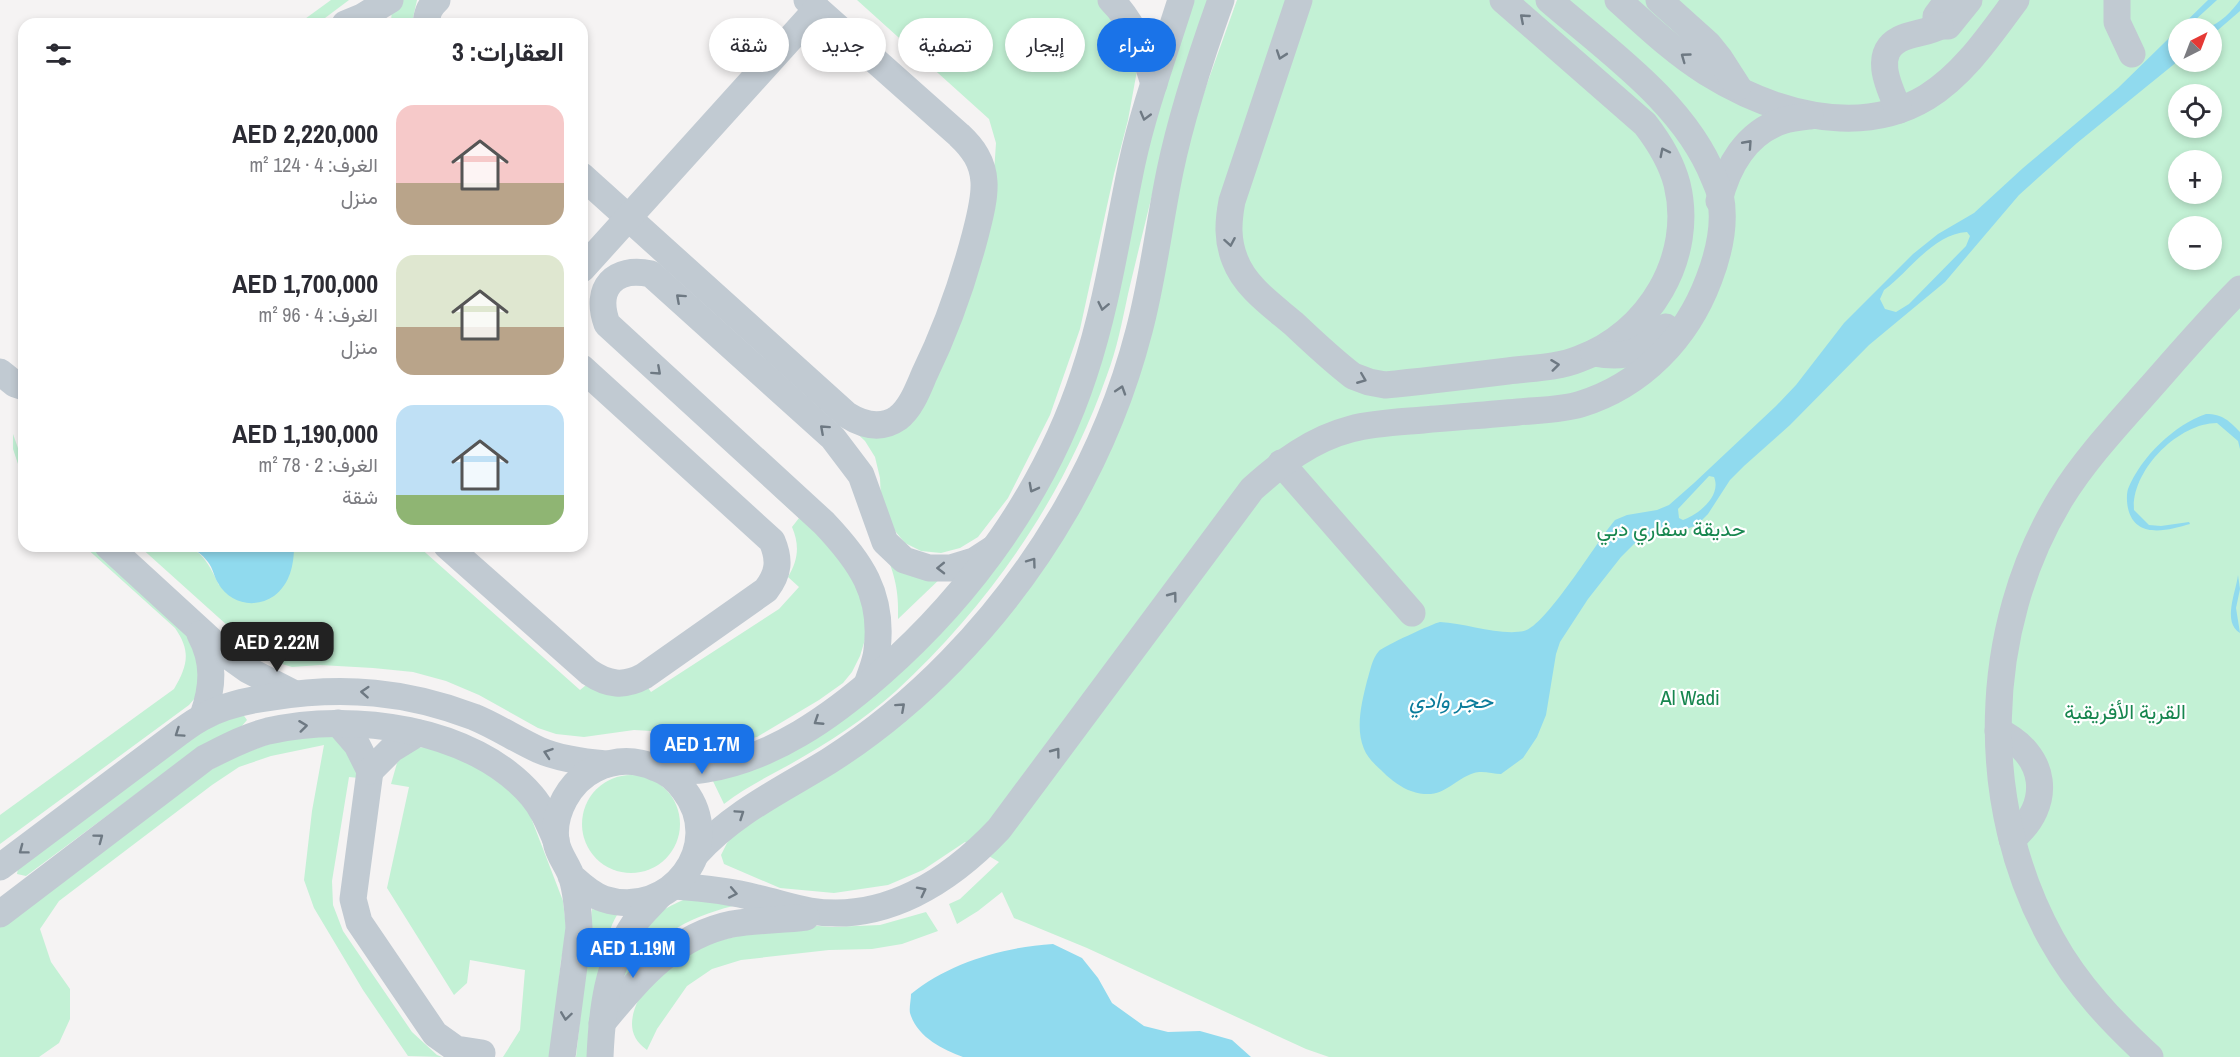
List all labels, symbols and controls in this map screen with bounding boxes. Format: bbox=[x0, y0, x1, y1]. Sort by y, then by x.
one-way arrow bbox=[1520, 14, 1531, 25]
chip: شقة bbox=[709, 18, 789, 72]
chip: جديد bbox=[801, 18, 886, 72]
chip: تصفية bbox=[898, 18, 993, 72]
chip: إيجار bbox=[1005, 18, 1085, 72]
chip: شراء bbox=[1097, 18, 1176, 72]
north arrow bbox=[2168, 18, 2222, 72]
map controls bbox=[2168, 18, 2222, 270]
text: العقارات: 3 bbox=[452, 34, 564, 69]
icon: filters bbox=[42, 38, 75, 71]
one-way arrow bbox=[1276, 50, 1288, 60]
one-way arrow bbox=[1680, 53, 1691, 64]
button: locate bbox=[2168, 84, 2222, 138]
one-way arrow bbox=[1140, 110, 1152, 121]
text: AED 2,220,000 bbox=[232, 116, 378, 151]
icon: home bbox=[444, 129, 516, 201]
one-way arrow bbox=[1741, 140, 1752, 151]
one-way arrow bbox=[1660, 148, 1671, 158]
button: + bbox=[2168, 150, 2222, 204]
text: الغرف: 4 · 124 m² bbox=[249, 151, 378, 178]
text: منزل bbox=[341, 183, 378, 210]
button: − bbox=[2168, 216, 2222, 270]
one-way arrow bbox=[1224, 237, 1236, 247]
text: AED 1,700,000 bbox=[232, 266, 378, 301]
icon: home bbox=[444, 279, 516, 351]
one-way arrow bbox=[676, 294, 686, 305]
text: الغرف: 4 · 96 m² bbox=[259, 301, 378, 328]
one-way arrow bbox=[1098, 301, 1111, 311]
text: منزل bbox=[341, 333, 378, 360]
one-way arrow bbox=[1550, 359, 1560, 372]
one-way arrow bbox=[650, 364, 660, 375]
one-way arrow bbox=[1356, 372, 1367, 384]
one-way arrow bbox=[1113, 385, 1126, 396]
text: AED 1,190,000 bbox=[232, 416, 378, 451]
one-way arrow bbox=[820, 425, 831, 436]
icon: home bbox=[444, 429, 516, 501]
text: الغرف: 2 · 78 m² bbox=[259, 451, 378, 478]
one-way arrow bbox=[1029, 481, 1040, 492]
text: شقة bbox=[342, 483, 378, 510]
park label: حديقة سفاري دبي bbox=[1596, 514, 1746, 546]
one-way arrow bbox=[1025, 558, 1036, 569]
one-way arrow bbox=[936, 562, 945, 574]
one-way arrow bbox=[1165, 592, 1176, 603]
pin: AED 2.22M bbox=[208, 622, 346, 673]
text: AED 2.22M bbox=[235, 628, 319, 655]
park label: Al Wadi bbox=[1659, 683, 1720, 712]
one-way arrow bbox=[361, 685, 370, 698]
water label: حجر وادي bbox=[1409, 685, 1494, 718]
park label: القرية الأفريقية bbox=[2064, 697, 2186, 726]
one-way arrow bbox=[894, 703, 905, 714]
one-way arrow bbox=[813, 714, 824, 725]
one-way arrow bbox=[299, 720, 308, 732]
pin: AED 1.7M bbox=[640, 724, 764, 775]
one-way arrow bbox=[174, 726, 185, 737]
text: AED 1.7M bbox=[664, 730, 740, 757]
one-way arrow bbox=[544, 748, 554, 761]
one-way arrow bbox=[1049, 748, 1060, 759]
one-way arrow bbox=[733, 811, 744, 822]
one-way arrow bbox=[93, 834, 104, 845]
one-way arrow bbox=[19, 843, 30, 854]
one-way arrow bbox=[728, 886, 738, 899]
one-way arrow bbox=[916, 887, 927, 898]
pin: AED 1.19M bbox=[564, 928, 702, 979]
text: AED 1.19M bbox=[591, 934, 675, 961]
one-way arrow bbox=[561, 1012, 573, 1021]

